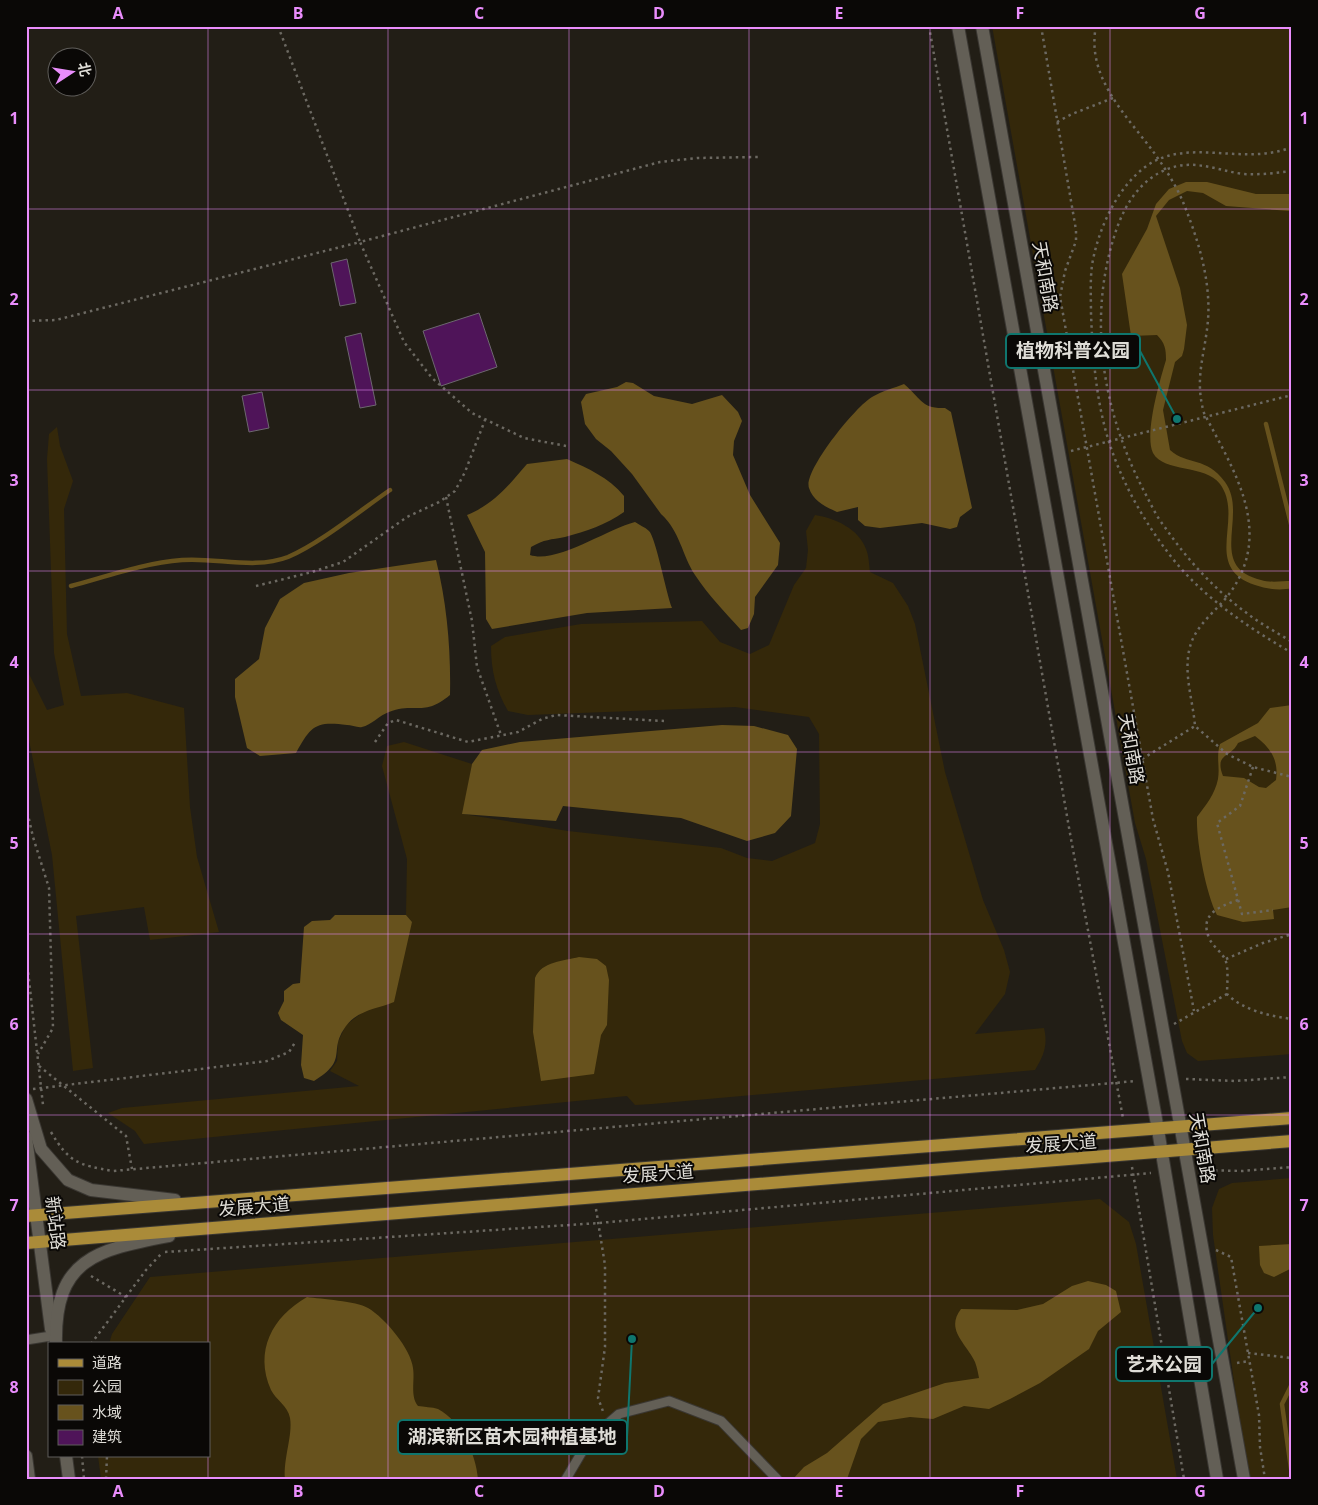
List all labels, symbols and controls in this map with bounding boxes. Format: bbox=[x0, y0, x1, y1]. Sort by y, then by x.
text: A bbox=[112, 2, 124, 24]
text: B bbox=[293, 2, 303, 24]
text: C bbox=[474, 2, 484, 24]
text: D bbox=[653, 2, 665, 24]
text: E bbox=[835, 2, 844, 24]
text: F bbox=[1016, 2, 1024, 24]
text: G bbox=[1194, 2, 1206, 24]
north arrow bbox=[48, 48, 98, 98]
text: 北 bbox=[74, 60, 96, 78]
text: 1 bbox=[9, 107, 19, 129]
text: 1 bbox=[1299, 107, 1309, 129]
street label: 天和南路 bbox=[1028, 239, 1064, 314]
text: 2 bbox=[9, 288, 19, 310]
text: 2 bbox=[1299, 288, 1309, 310]
callout: 植物科普公园 bbox=[1006, 334, 1140, 368]
text: 植物科普公园 bbox=[1016, 337, 1130, 363]
text: 3 bbox=[9, 469, 19, 491]
text: 3 bbox=[1299, 469, 1309, 491]
text: 4 bbox=[9, 651, 19, 673]
text: 4 bbox=[1299, 651, 1309, 673]
street label: 天和南路 bbox=[1114, 711, 1150, 786]
text: 5 bbox=[9, 832, 19, 854]
text: 5 bbox=[1299, 832, 1309, 854]
text: 6 bbox=[9, 1013, 19, 1035]
text: 6 bbox=[1299, 1013, 1309, 1035]
street label: 天和南路 bbox=[1185, 1110, 1221, 1185]
street label: 发展大道 bbox=[1024, 1129, 1098, 1157]
street label: 发展大道 bbox=[621, 1159, 695, 1187]
street label: 发展大道 bbox=[217, 1191, 291, 1221]
text: 7 bbox=[9, 1194, 19, 1216]
text: 7 bbox=[1299, 1194, 1309, 1216]
street label: 新站路 bbox=[41, 1195, 71, 1251]
legend bbox=[48, 1342, 210, 1458]
callout: 艺术公园 bbox=[1116, 1347, 1212, 1381]
text: 艺术公园 bbox=[1126, 1351, 1202, 1377]
text: 道路 bbox=[92, 1352, 122, 1372]
text: 8 bbox=[9, 1376, 19, 1398]
text: 公园 bbox=[92, 1376, 122, 1396]
text: 8 bbox=[1299, 1376, 1309, 1398]
text: 水域 bbox=[92, 1402, 122, 1422]
callout: 湖滨新区苗木园种植基地 bbox=[398, 1420, 627, 1454]
text: 湖滨新区苗木园种植基地 bbox=[407, 1423, 617, 1449]
text: 建筑 bbox=[92, 1426, 122, 1446]
text: A bbox=[112, 1480, 124, 1502]
text: B bbox=[293, 1480, 303, 1502]
text: C bbox=[474, 1480, 484, 1502]
text: D bbox=[653, 1480, 665, 1502]
text: E bbox=[835, 1480, 844, 1502]
text: F bbox=[1016, 1480, 1024, 1502]
text: G bbox=[1194, 1480, 1206, 1502]

